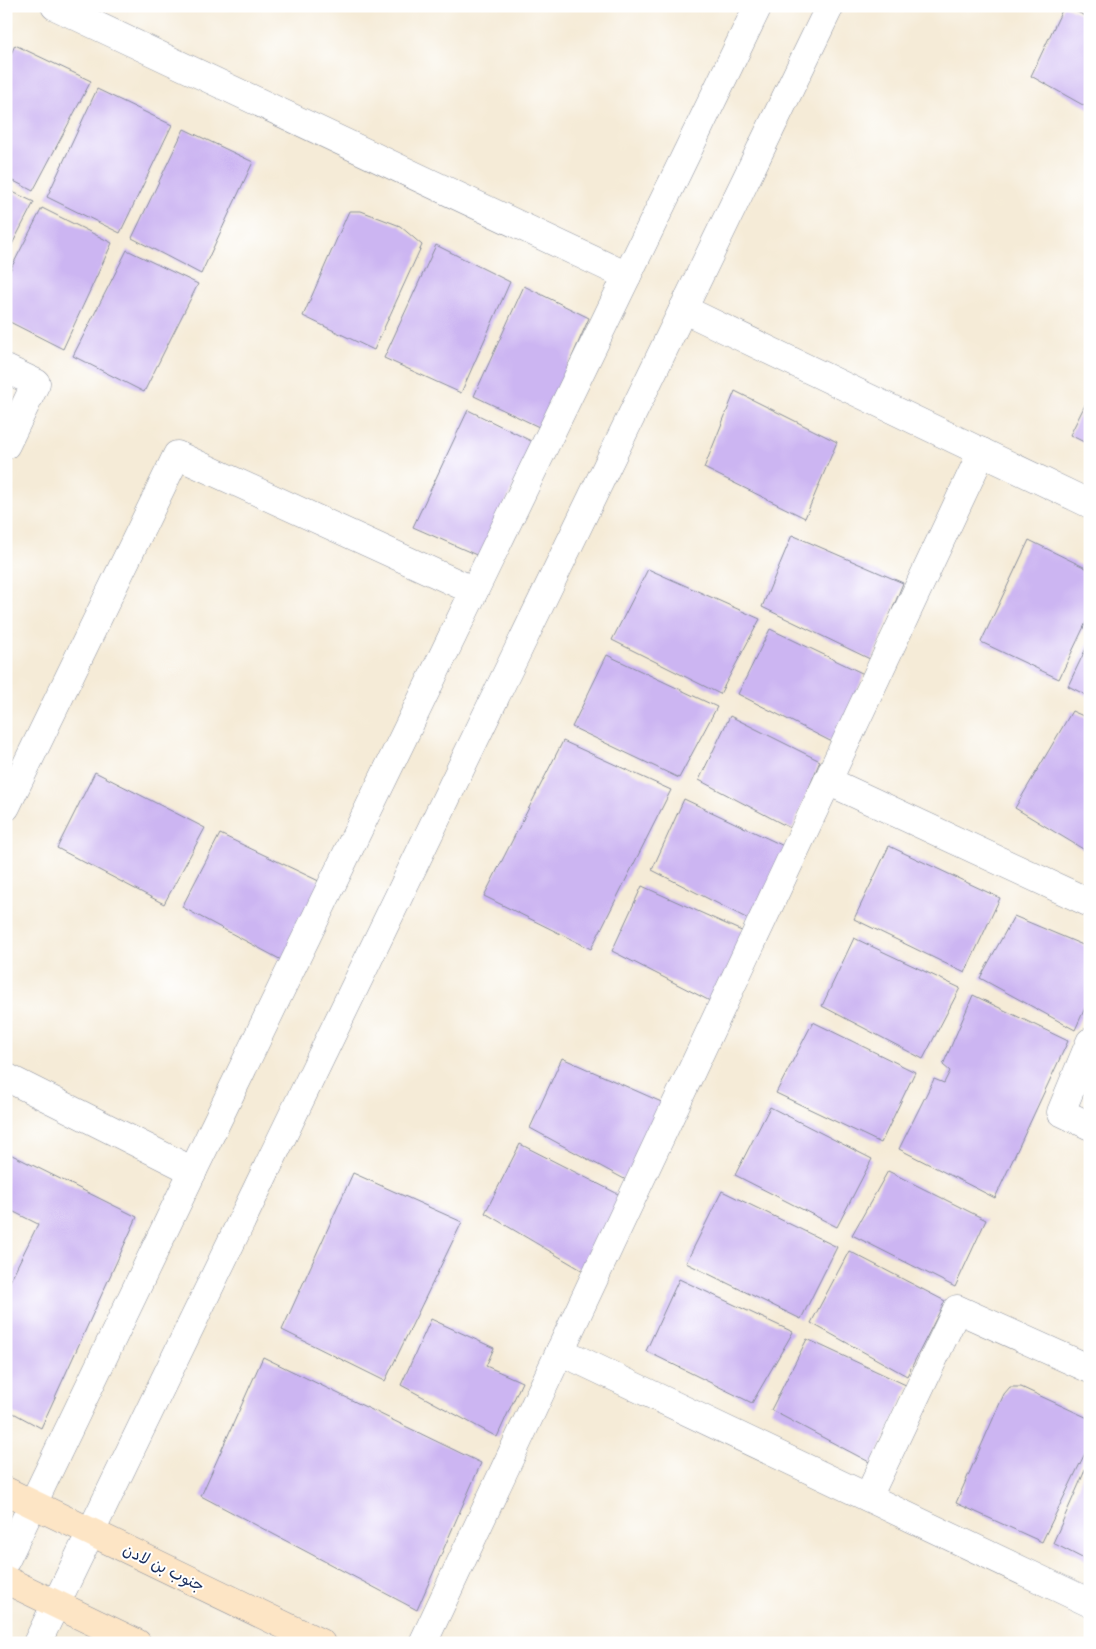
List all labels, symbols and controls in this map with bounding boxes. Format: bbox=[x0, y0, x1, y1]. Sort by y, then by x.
street label: جنوب بن لادن bbox=[118, 1535, 210, 1600]

